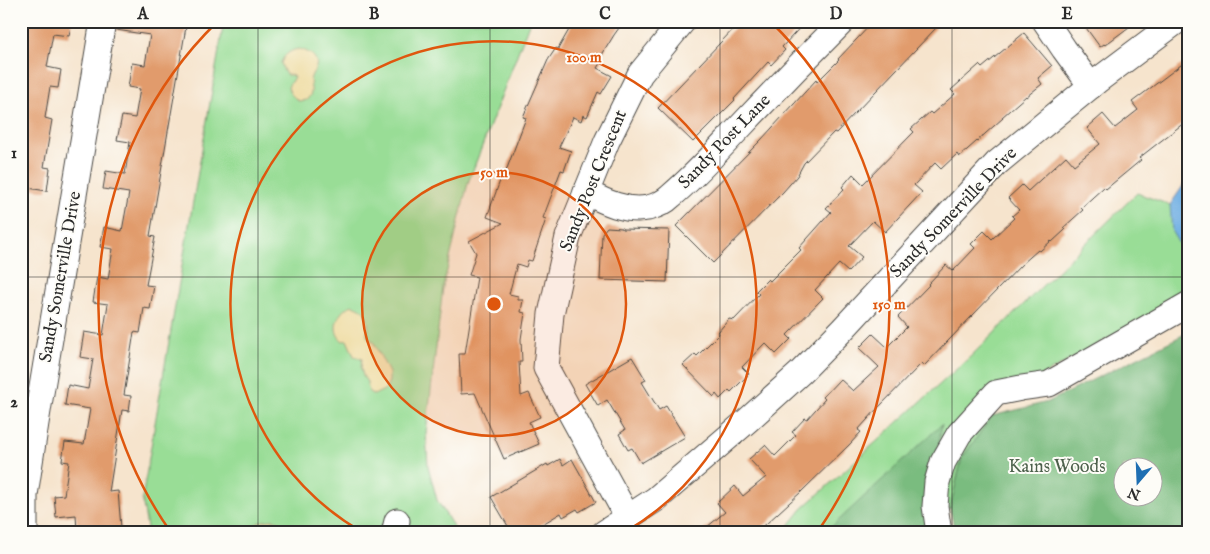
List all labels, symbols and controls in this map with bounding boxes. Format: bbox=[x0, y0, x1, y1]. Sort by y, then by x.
text: A bbox=[137, 5, 150, 25]
text: B bbox=[369, 5, 380, 25]
text: C bbox=[599, 5, 611, 25]
text: D bbox=[830, 5, 843, 25]
text: E bbox=[1061, 5, 1073, 25]
text: 100 m bbox=[566, 48, 602, 67]
street label: Sandy Post Lane bbox=[674, 90, 776, 194]
street label: Sandy Post Crescent bbox=[555, 107, 633, 255]
street label: Sandy Somerville Drive bbox=[886, 143, 1022, 283]
text: 1 bbox=[11, 144, 17, 164]
text: 50 m bbox=[480, 163, 508, 182]
street label: Sandy Somerville Drive bbox=[35, 190, 87, 364]
centre of rings bbox=[485, 295, 503, 313]
text: 150 m bbox=[872, 295, 906, 314]
text: 2 bbox=[10, 393, 18, 413]
park label: Kains Woods bbox=[1008, 456, 1106, 479]
north arrow bbox=[1112, 456, 1162, 506]
text: N bbox=[1125, 483, 1144, 504]

